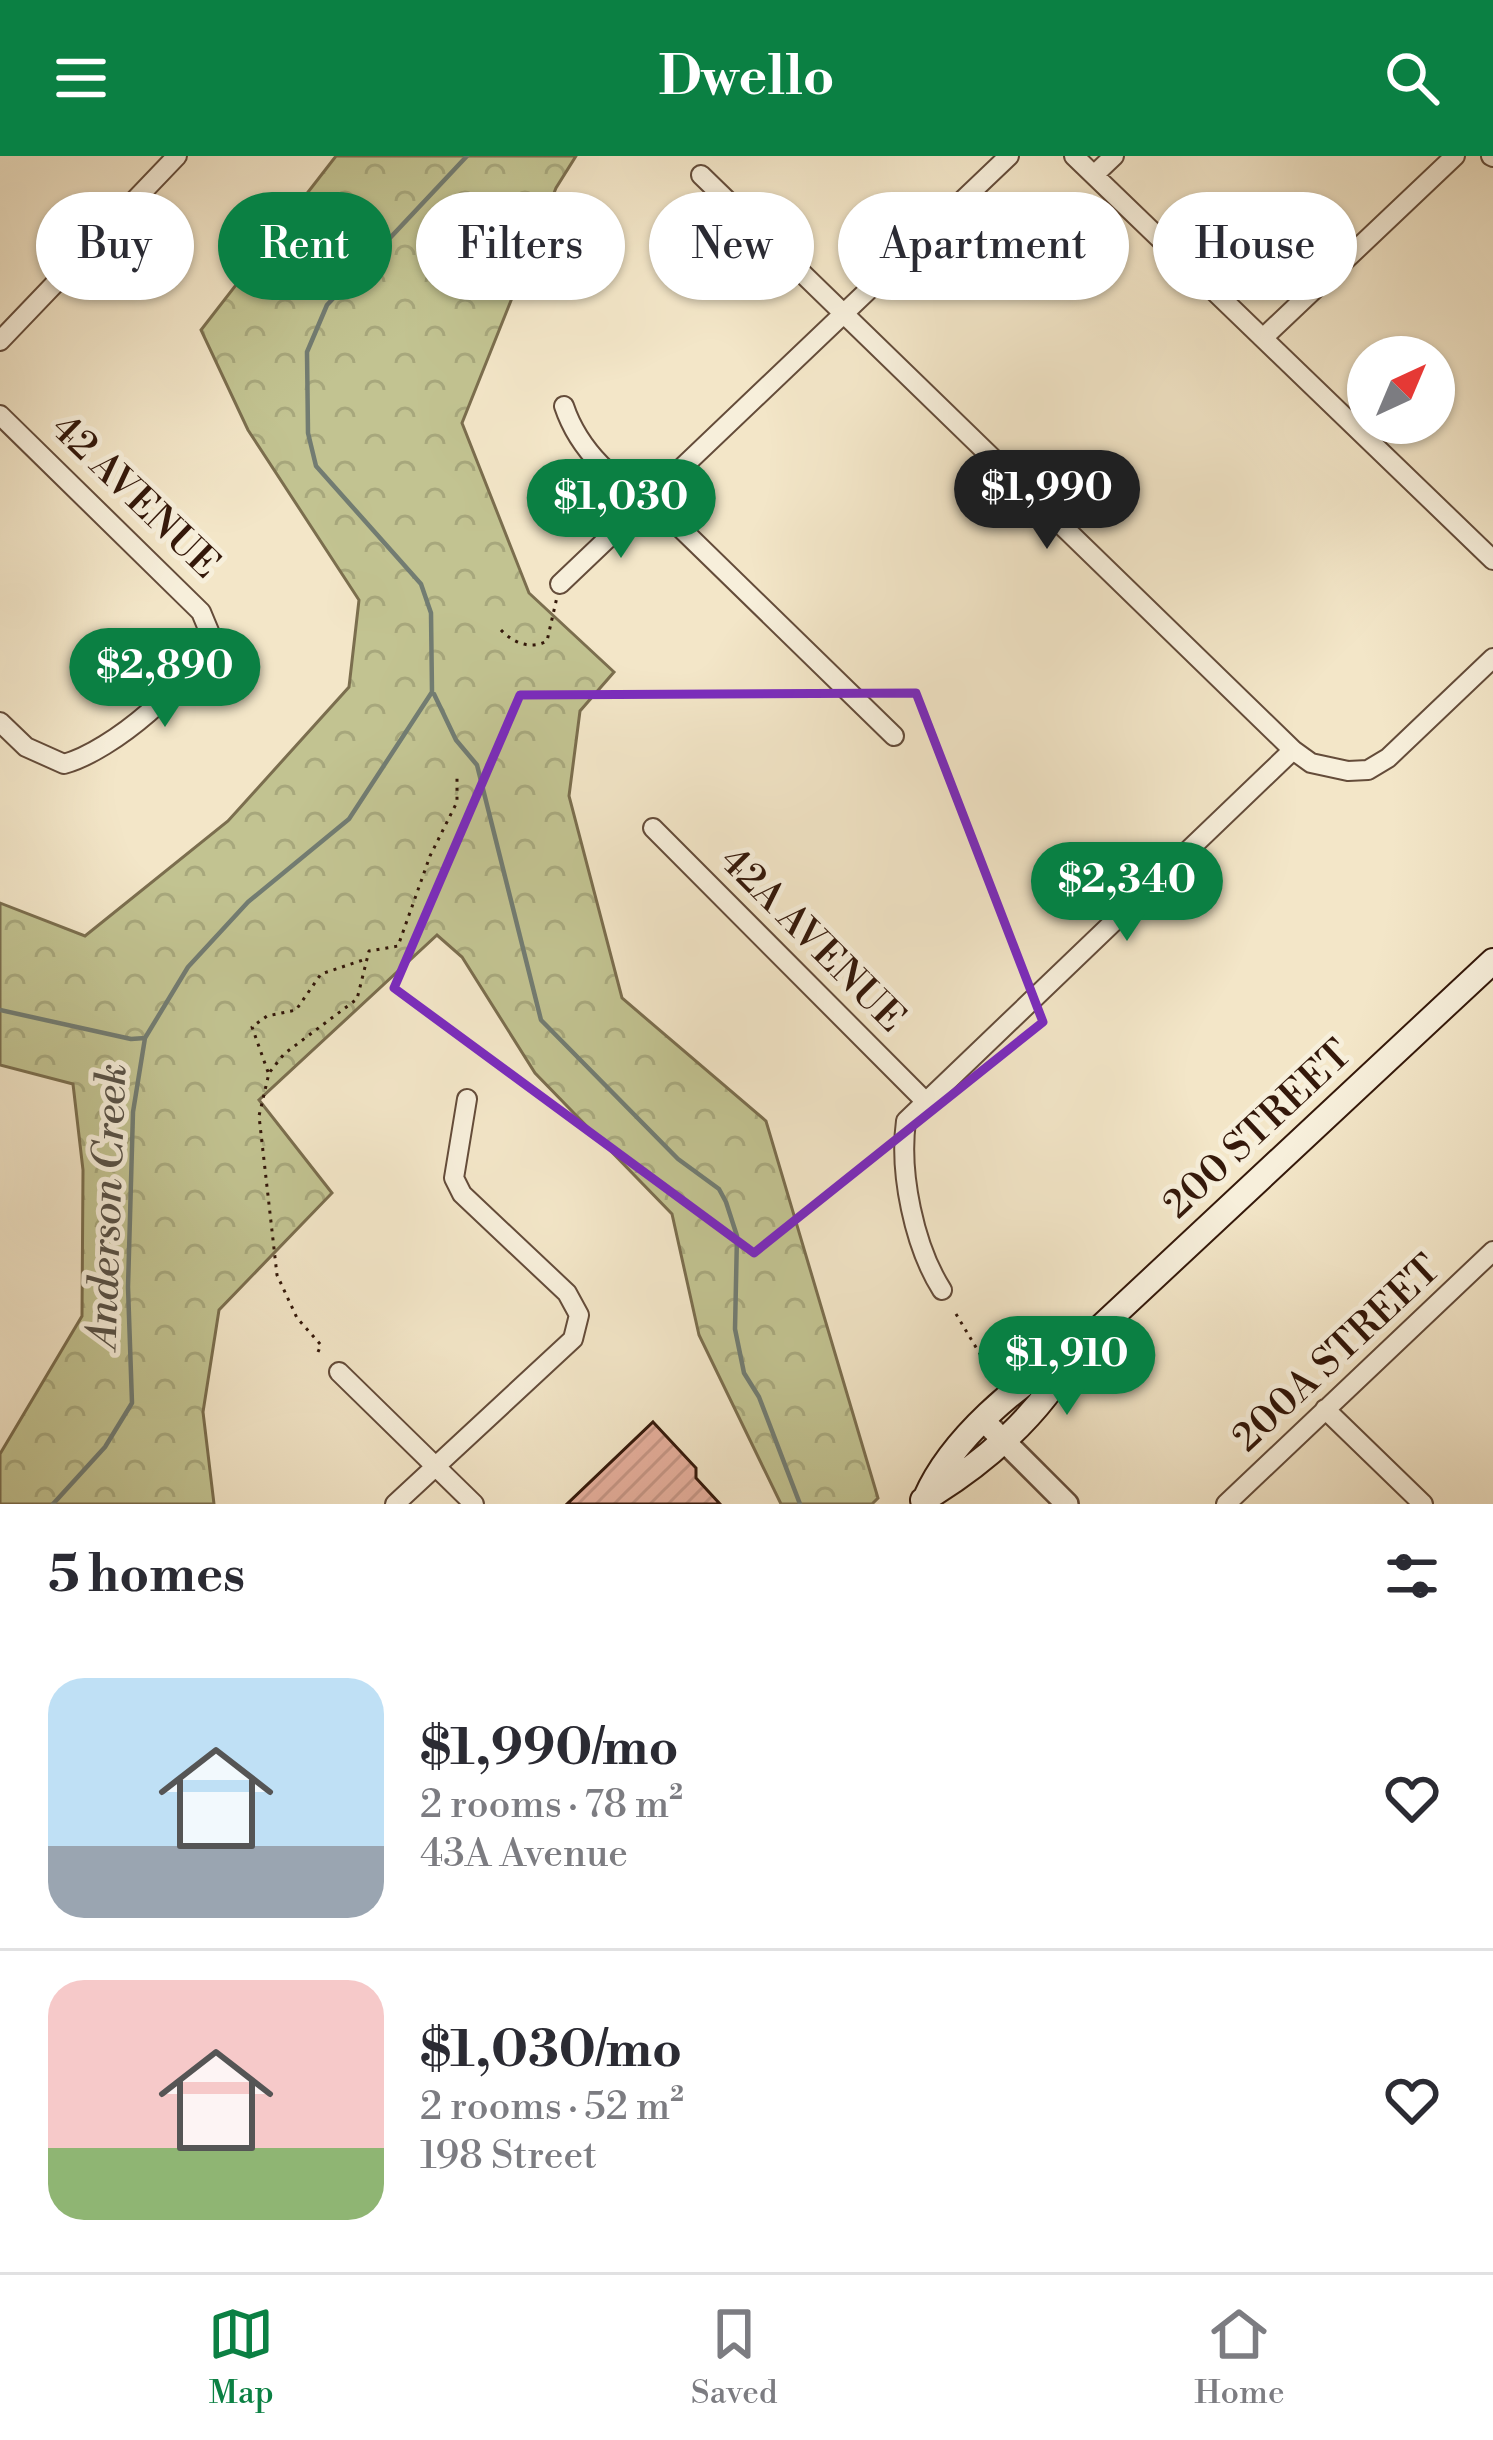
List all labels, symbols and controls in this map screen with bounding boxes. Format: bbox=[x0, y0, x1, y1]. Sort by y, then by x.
text: Dwello bbox=[658, 44, 835, 112]
icon: menu bbox=[48, 45, 114, 111]
icon: search bbox=[1379, 45, 1445, 111]
chip: Buy bbox=[36, 192, 194, 300]
chip: Rent bbox=[218, 192, 392, 300]
chip: Filters bbox=[416, 192, 625, 300]
chip: New bbox=[649, 192, 814, 300]
chip: Apartment bbox=[838, 192, 1129, 300]
chip: House bbox=[1153, 192, 1357, 300]
north arrow bbox=[1347, 336, 1455, 444]
map controls bbox=[1347, 336, 1455, 444]
street label: 42 AVENUE bbox=[41, 405, 229, 589]
pin: $1,990 bbox=[949, 450, 1145, 552]
pin: $1,030 bbox=[523, 459, 719, 561]
text: $1,990 bbox=[981, 464, 1113, 513]
text: $1,030 bbox=[554, 473, 688, 522]
pin: $2,890 bbox=[67, 628, 263, 730]
text: $2,890 bbox=[96, 642, 234, 691]
street label: 42A AVENUE bbox=[709, 837, 915, 1043]
pin: $2,340 bbox=[1029, 842, 1225, 944]
text: $2,340 bbox=[1058, 856, 1196, 905]
street label: 200 STREET bbox=[1154, 1030, 1362, 1230]
water label: Anderson Creek bbox=[76, 1062, 139, 1354]
street label: 200A STREET bbox=[1223, 1245, 1451, 1463]
pin: $1,910 bbox=[969, 1316, 1165, 1418]
text: $1,910 bbox=[1005, 1330, 1129, 1379]
icon: filters bbox=[1379, 1543, 1445, 1609]
text: 5 homes bbox=[48, 1544, 245, 1608]
text: $1,990/mo bbox=[420, 1717, 679, 1781]
icon: home bbox=[144, 1726, 288, 1870]
icon: heart bbox=[1379, 1765, 1445, 1831]
text: 2 rooms · 78 m² bbox=[420, 1781, 683, 1830]
text: 43A Avenue bbox=[420, 1830, 628, 1879]
text: $1,030/mo bbox=[420, 2019, 682, 2083]
icon: home bbox=[144, 2028, 288, 2172]
icon: heart bbox=[1379, 2067, 1445, 2133]
text: 2 rooms · 52 m² bbox=[420, 2083, 684, 2132]
text: 198 Street bbox=[420, 2132, 597, 2181]
tab: Map bbox=[208, 2301, 274, 2414]
tab: Saved bbox=[691, 2301, 778, 2414]
tab: Home bbox=[1194, 2301, 1285, 2414]

